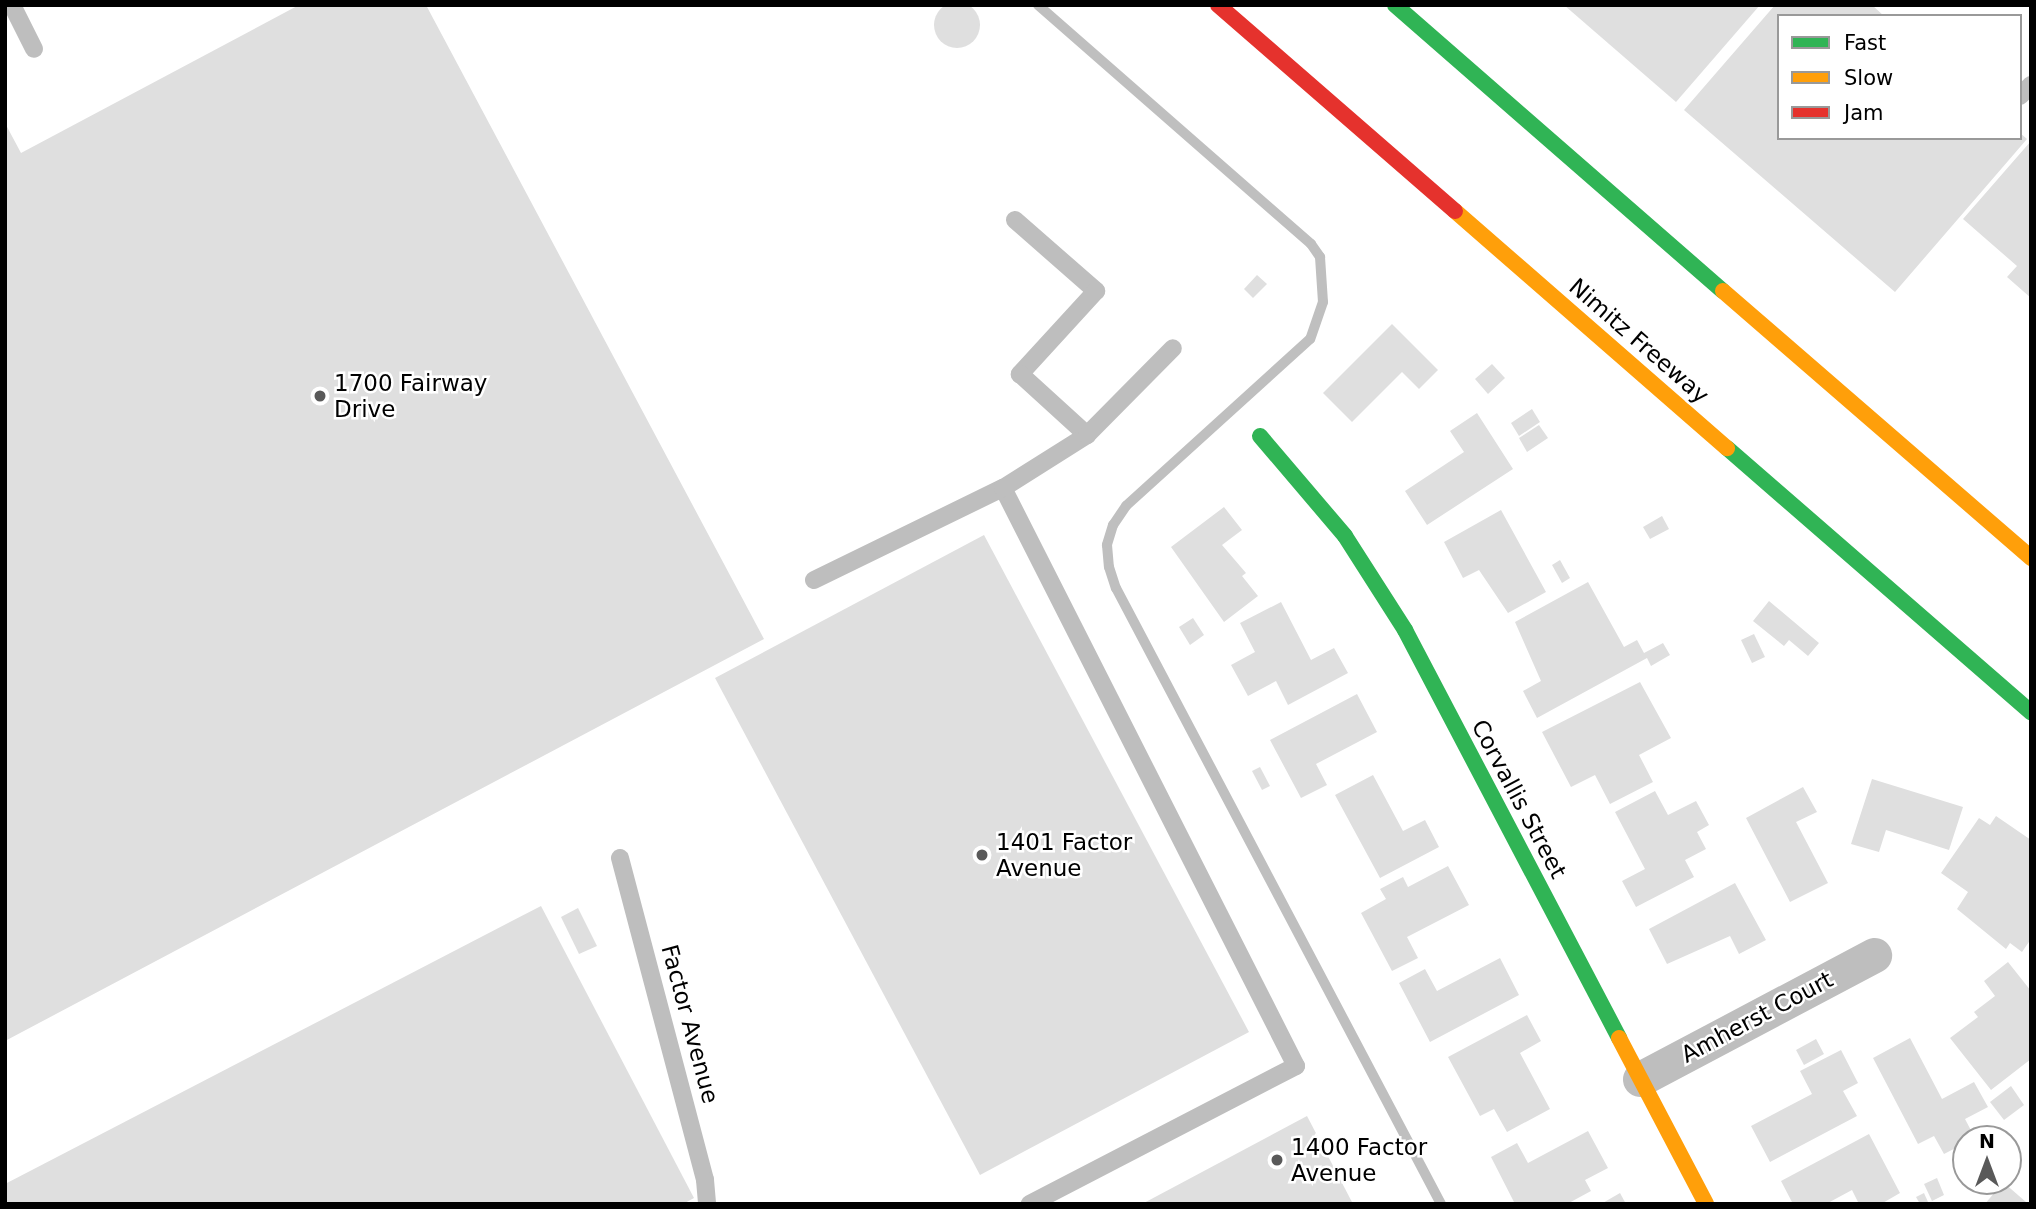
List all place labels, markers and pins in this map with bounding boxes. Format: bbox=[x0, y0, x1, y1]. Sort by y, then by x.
place label: 1700 Fairway Drive bbox=[334, 369, 487, 423]
marker: 1700 Fairway Drive bbox=[312, 388, 328, 404]
place label: 1401 Factor Avenue bbox=[996, 828, 1132, 882]
marker: 1401 Factor Avenue bbox=[974, 847, 990, 863]
place label: 1400 Factor Avenue bbox=[1291, 1133, 1427, 1187]
marker: 1400 Factor Avenue bbox=[1269, 1152, 1285, 1168]

